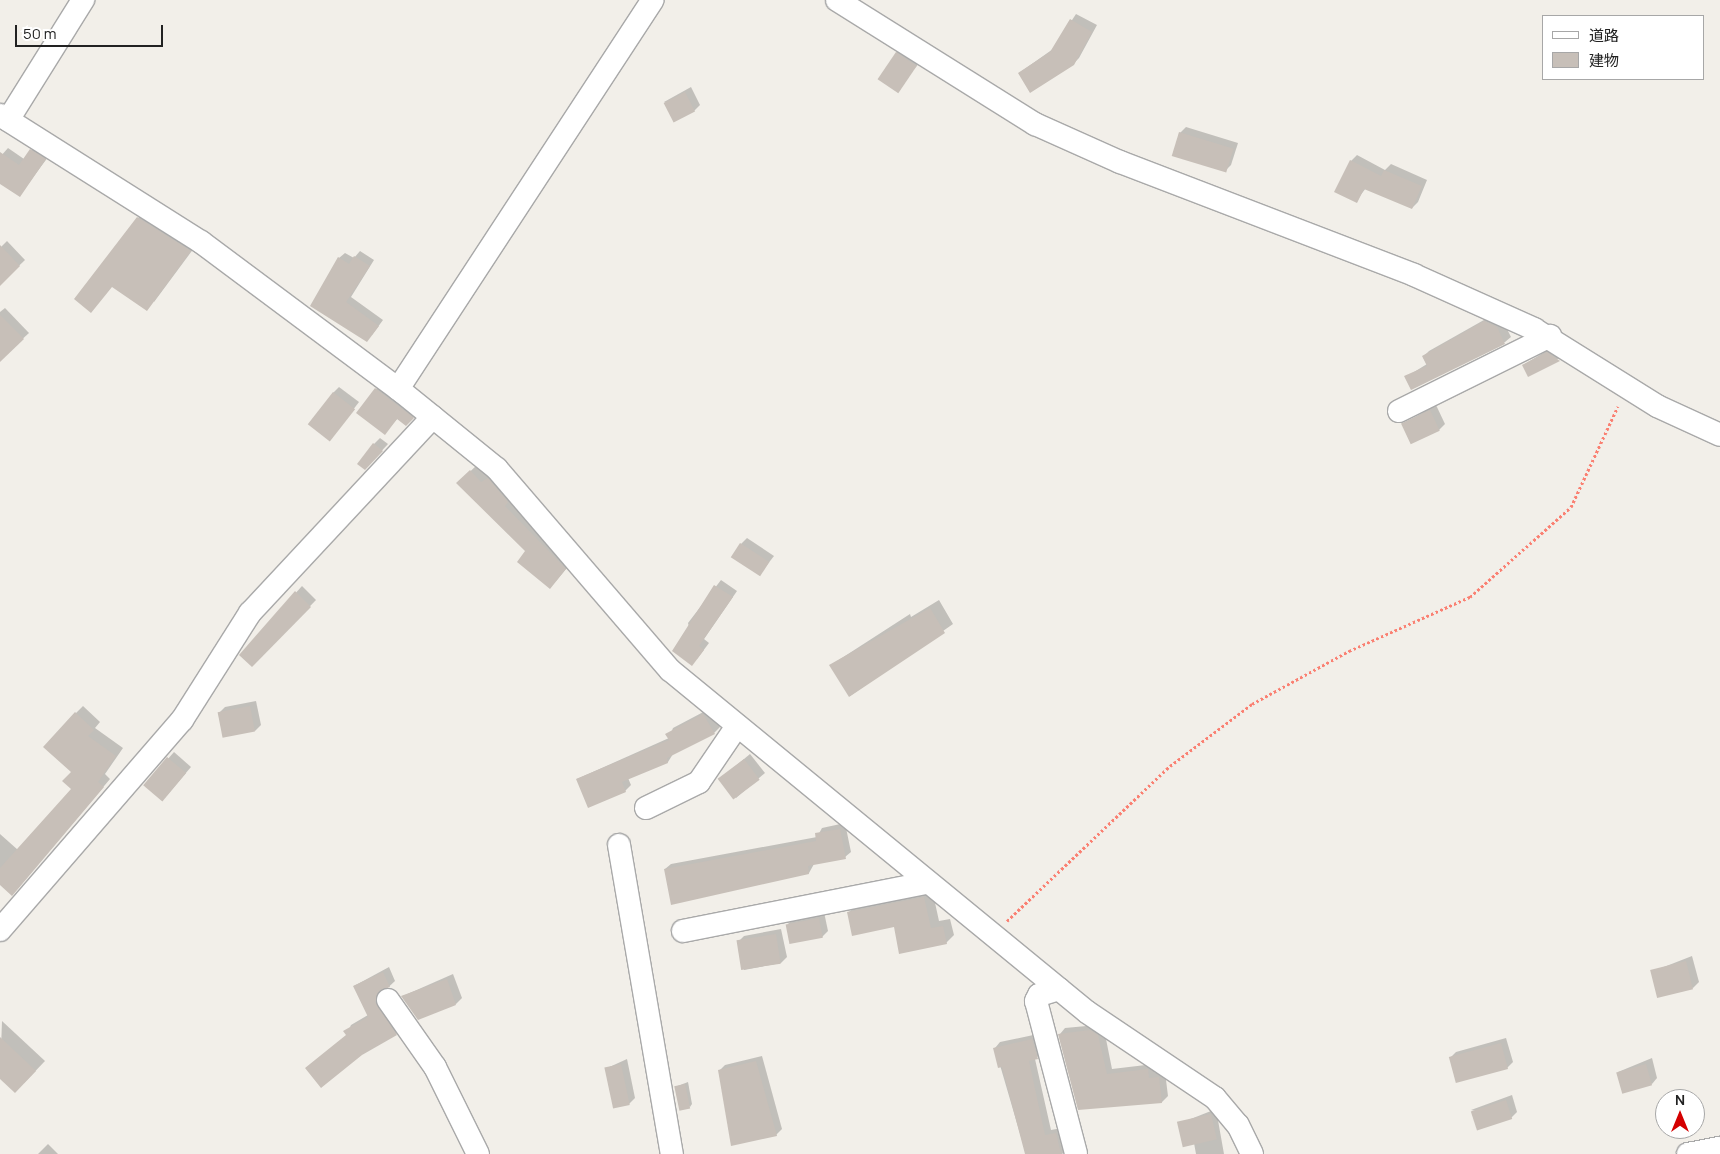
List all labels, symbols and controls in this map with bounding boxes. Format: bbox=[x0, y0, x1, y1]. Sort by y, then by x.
scale bar bbox=[18, 15, 165, 47]
legend bbox=[1542, 15, 1705, 80]
text: 50 m bbox=[23, 23, 57, 44]
text: 道路 bbox=[1589, 25, 1619, 46]
text: 建物 bbox=[1589, 50, 1619, 71]
north arrow bbox=[1655, 1089, 1705, 1139]
text: N bbox=[1675, 1090, 1685, 1109]

